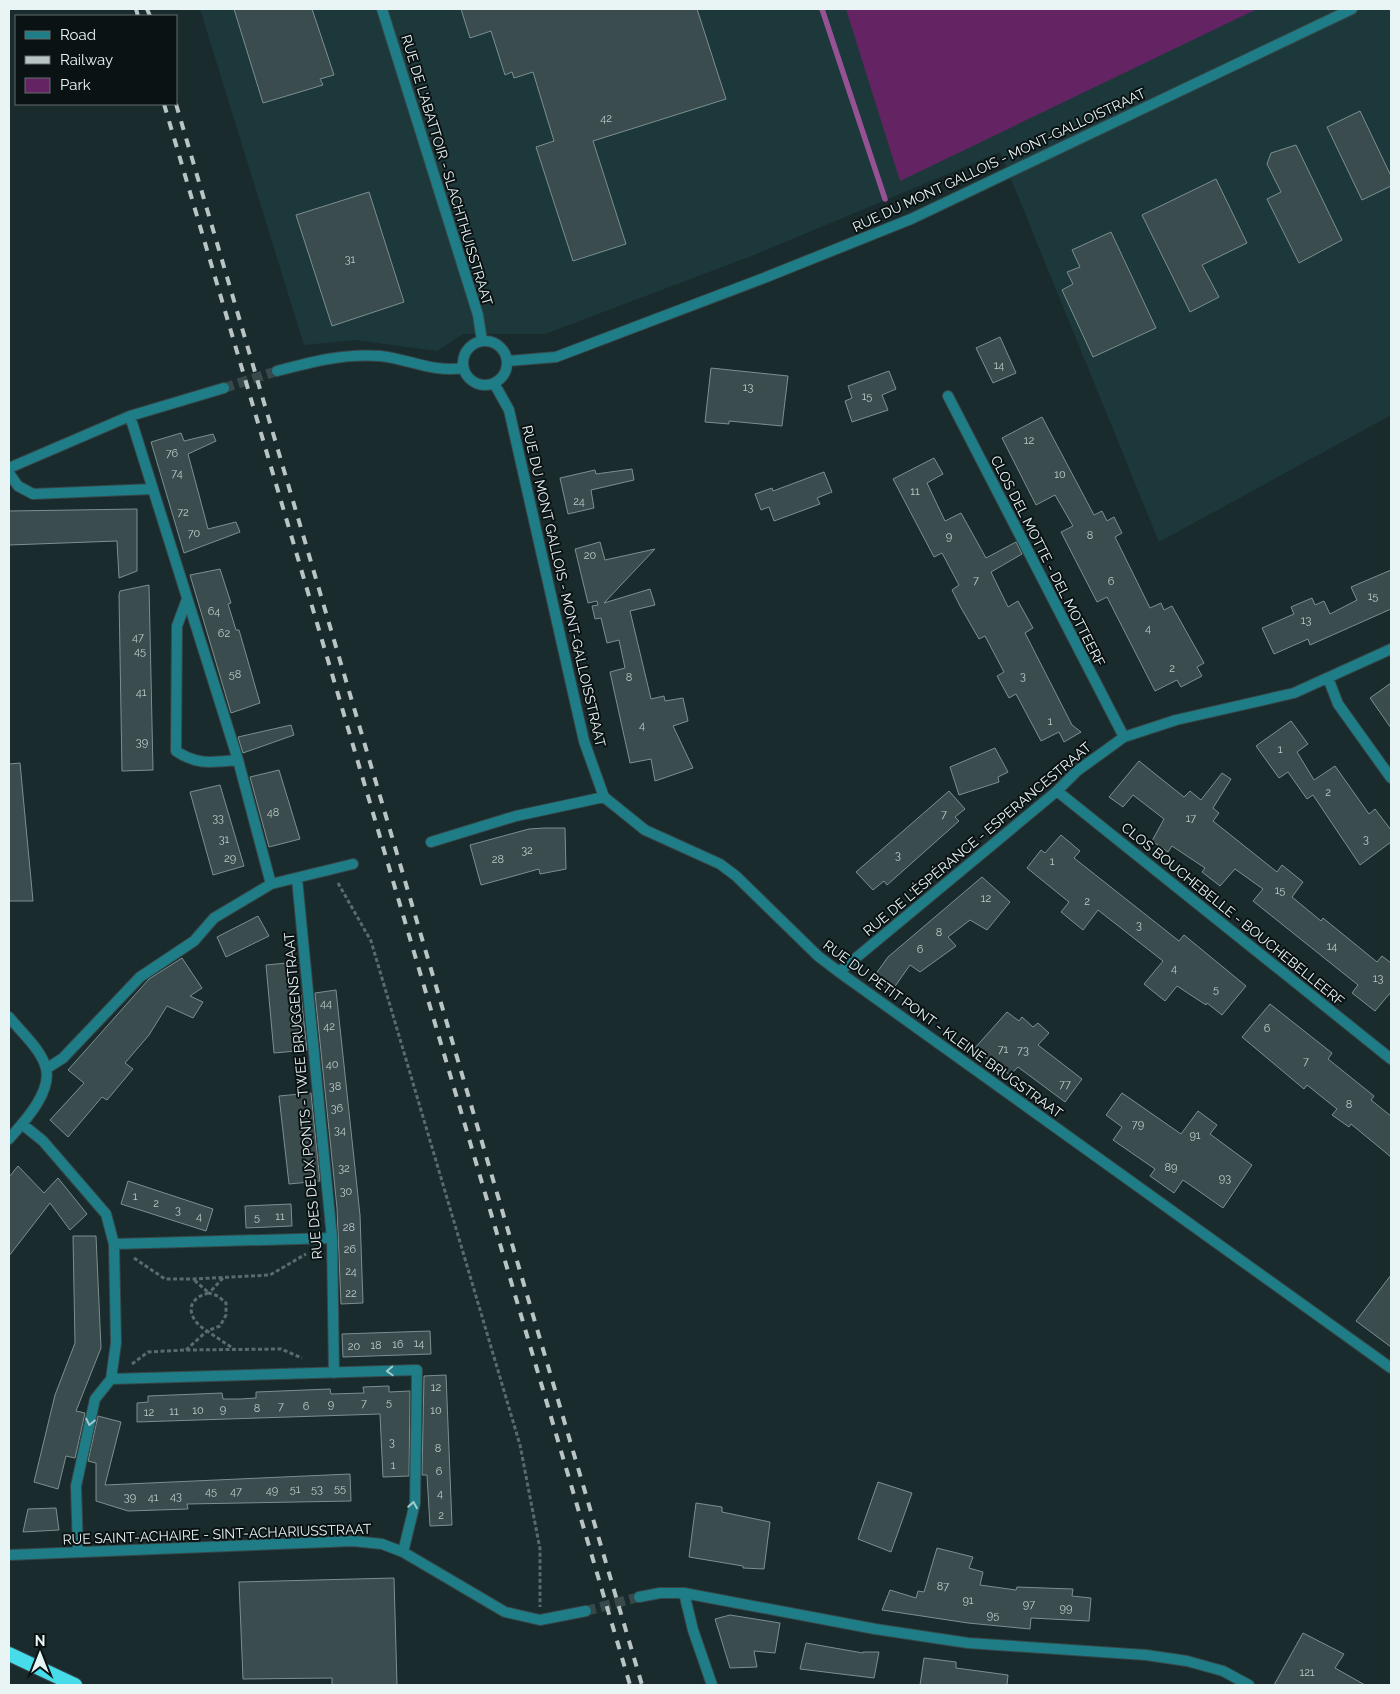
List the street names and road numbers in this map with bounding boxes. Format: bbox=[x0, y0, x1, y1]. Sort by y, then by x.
street label: RUE DE L'ABATTOIR - SLACHTHUISSTRAAT bbox=[398, 33, 496, 308]
street label: RUE DU MONT GALLOIS - MONT-GALLOISTRAAT bbox=[850, 85, 1148, 235]
street label: RUE DU MONT GALLOIS - MONT-GALLOISSTRAAT bbox=[519, 423, 609, 749]
street label: CLOS DEL MOTTE - DEL MOTTEERF bbox=[988, 453, 1108, 669]
street label: RUE DE L'ÉSPÉRANCE - ESPERANCESTRAAT bbox=[859, 738, 1095, 939]
street label: CLOS BOUCHEBELLE - BOUCHEBELLEERF bbox=[1118, 819, 1348, 1009]
street label: RUE DES DEUX PONTS - TWEE BRUGGENSTRAAT bbox=[281, 931, 325, 1260]
street label: RUE DU PETIT PONT - KLEINE BRUGSTRAAT bbox=[820, 937, 1066, 1122]
street label: RUE SAINT-ACHAIRE - SINT-ACHARIUSSTRAAT bbox=[62, 1521, 372, 1547]

